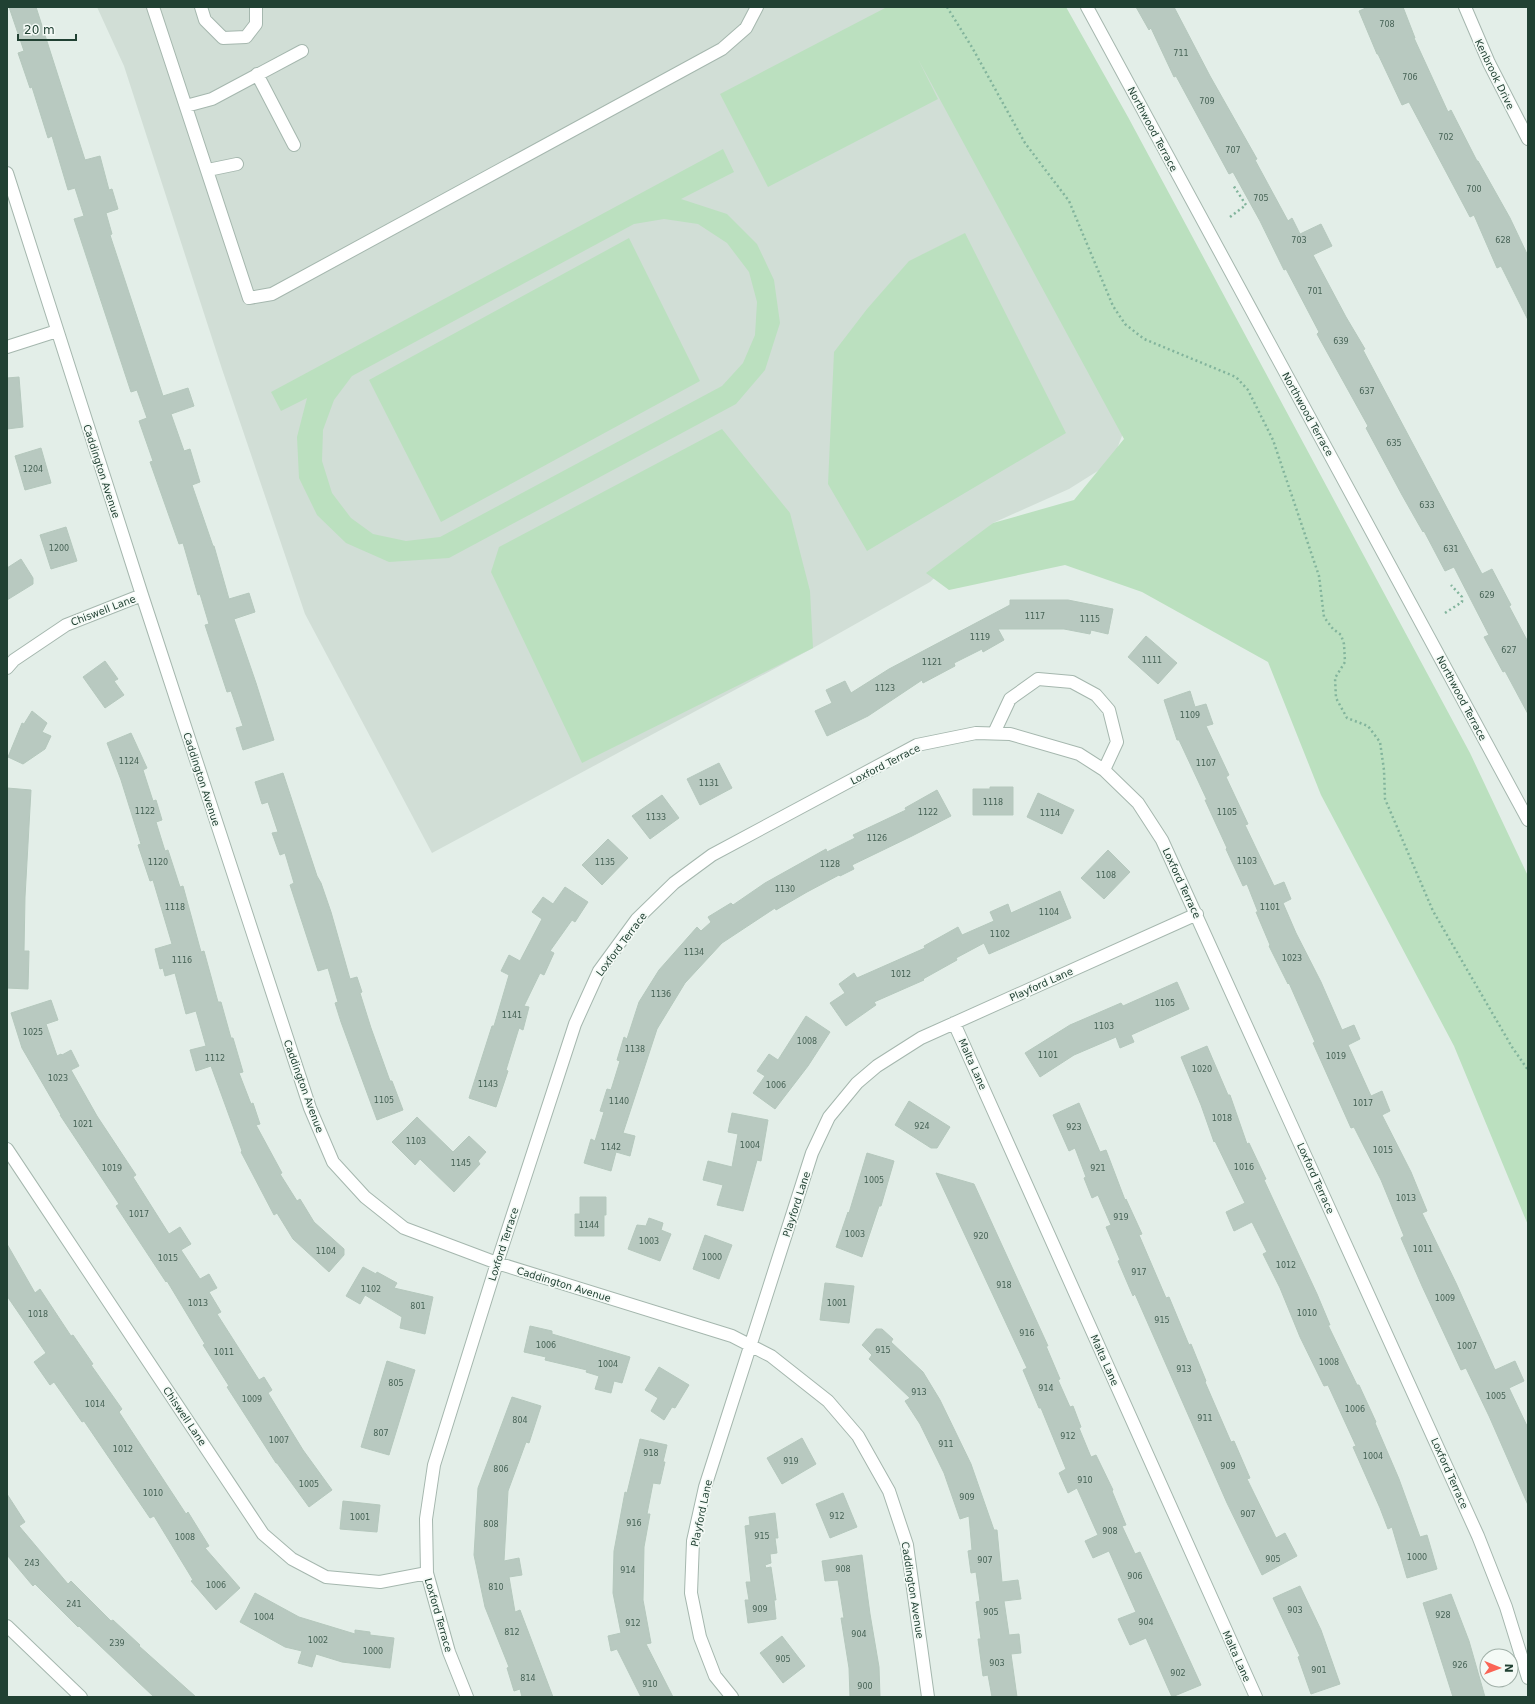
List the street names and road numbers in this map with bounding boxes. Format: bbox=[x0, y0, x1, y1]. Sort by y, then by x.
street label: Kenbrook Drive bbox=[1473, 37, 1516, 111]
street label: Northwood Terrace bbox=[1126, 85, 1180, 173]
street label: Northwood Terrace bbox=[1280, 370, 1335, 458]
street label: Caddington Avenue bbox=[81, 423, 122, 519]
street label: Chiswell Lane bbox=[69, 593, 137, 628]
street label: Northwood Terrace bbox=[1435, 654, 1489, 742]
street label: Caddington Avenue bbox=[181, 731, 222, 827]
street label: Loxford Terrace bbox=[849, 742, 922, 787]
street label: Loxford Terrace bbox=[1160, 846, 1203, 920]
street label: Loxford Terrace bbox=[594, 910, 649, 978]
street label: Playford Lane bbox=[1008, 966, 1075, 1003]
street label: Malta Lane bbox=[956, 1037, 989, 1092]
street label: Caddington Avenue bbox=[282, 1038, 325, 1134]
street label: Loxford Terrace bbox=[1295, 1141, 1336, 1215]
street label: Playford Lane bbox=[781, 1170, 812, 1238]
street label: Loxford Terrace bbox=[486, 1206, 521, 1282]
street label: Caddington Avenue bbox=[515, 1265, 612, 1304]
street label: Malta Lane bbox=[1088, 1333, 1121, 1388]
street label: Chiswell Lane bbox=[161, 1385, 208, 1448]
street label: Loxford Terrace bbox=[1429, 1436, 1470, 1510]
street label: Playford Lane bbox=[689, 1479, 714, 1548]
street label: Caddington Avenue bbox=[899, 1541, 926, 1639]
street label: Loxford Terrace bbox=[423, 1577, 454, 1653]
street label: Malta Lane bbox=[1220, 1629, 1253, 1684]

